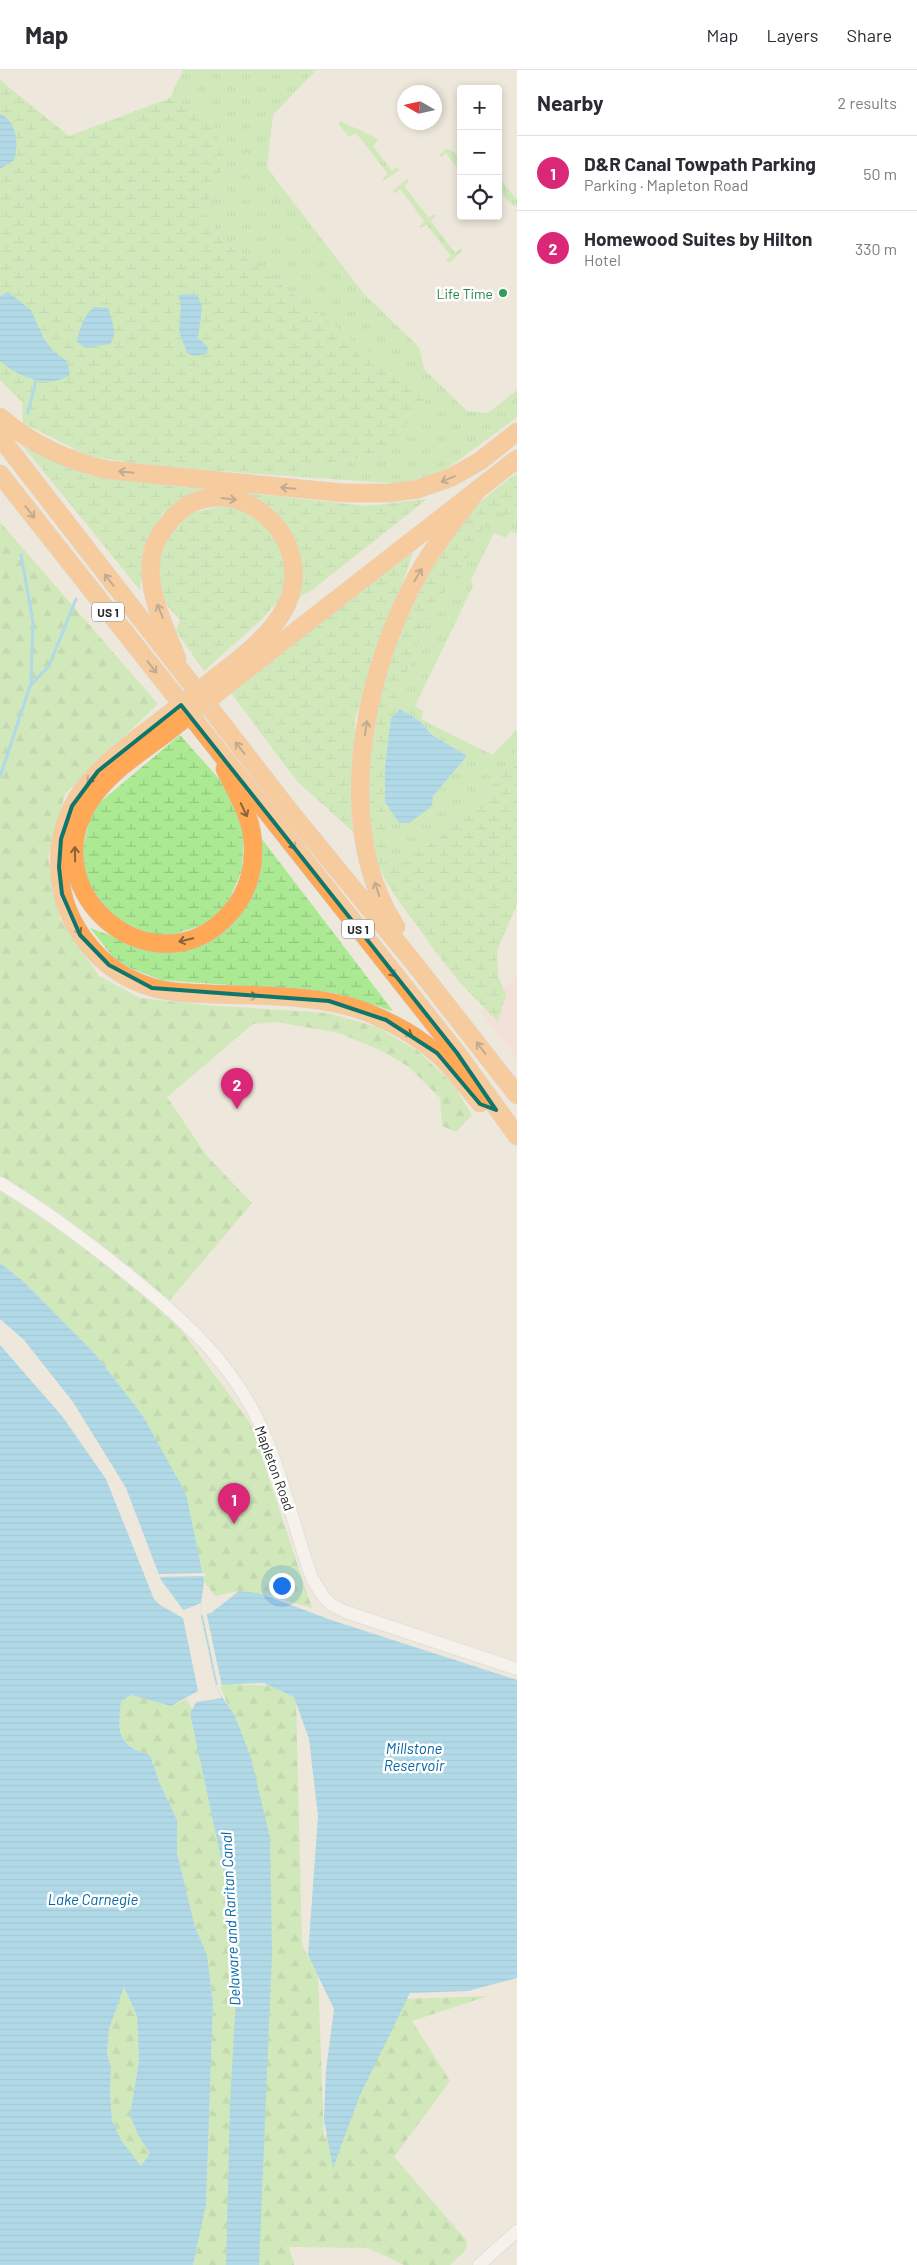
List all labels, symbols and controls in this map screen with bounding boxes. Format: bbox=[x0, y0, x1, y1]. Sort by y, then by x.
text: Map bbox=[25, 20, 68, 49]
text: Map bbox=[706, 24, 738, 46]
text: Layers bbox=[766, 24, 819, 46]
text: Share bbox=[847, 24, 892, 46]
north arrow bbox=[397, 85, 442, 130]
map controls bbox=[457, 85, 502, 220]
button: + bbox=[457, 85, 502, 130]
text: Nearby bbox=[537, 90, 603, 115]
text: 2 results bbox=[838, 93, 897, 112]
button: − bbox=[457, 130, 502, 175]
text: D&R Canal Towpath Parking bbox=[584, 152, 816, 175]
text: 1 bbox=[550, 164, 556, 183]
text: 50 m bbox=[863, 164, 897, 183]
button: locate bbox=[457, 175, 502, 220]
text: Parking · Mapleton Road bbox=[584, 175, 749, 194]
text: Homewood Suites by Hilton bbox=[584, 227, 813, 250]
text: 2 bbox=[549, 239, 557, 258]
text: 330 m bbox=[855, 239, 897, 258]
text: Hotel bbox=[584, 250, 621, 269]
place label: Life Time bbox=[437, 285, 493, 302]
marker: Life Time bbox=[497, 287, 509, 299]
one-way arrow bbox=[118, 468, 134, 477]
one-way arrow bbox=[441, 474, 456, 484]
one-way arrow bbox=[280, 483, 296, 493]
one-way arrow bbox=[220, 494, 236, 504]
one-way arrow bbox=[25, 505, 35, 519]
one-way arrow bbox=[413, 569, 423, 583]
one-way arrow bbox=[104, 574, 115, 587]
road number: US 1 bbox=[92, 602, 124, 622]
one-way arrow bbox=[154, 604, 164, 619]
one-way arrow bbox=[146, 661, 157, 674]
one-way arrow bbox=[361, 721, 371, 737]
one-way arrow bbox=[235, 741, 246, 754]
one-way arrow bbox=[86, 771, 98, 784]
one-way arrow bbox=[240, 802, 250, 817]
one-way arrow bbox=[286, 836, 296, 850]
one-way arrow bbox=[70, 846, 80, 862]
one-way arrow bbox=[372, 881, 381, 897]
one-way arrow bbox=[73, 920, 82, 935]
road number: US 1 bbox=[342, 920, 374, 939]
one-way arrow bbox=[179, 936, 195, 945]
one-way arrow bbox=[386, 964, 397, 977]
one-way arrow bbox=[242, 991, 258, 1000]
one-way arrow bbox=[398, 1027, 412, 1037]
one-way arrow bbox=[476, 1041, 486, 1055]
pin: 2 bbox=[221, 1068, 253, 1109]
street label: Mapleton Road bbox=[252, 1423, 298, 1513]
pin: 1 bbox=[218, 1483, 250, 1524]
your location bbox=[269, 1573, 295, 1599]
water label: Millstone Reservoir bbox=[384, 1739, 445, 1774]
water label: Delaware and Raritan Canal bbox=[216, 1831, 244, 2006]
water label: Lake Carnegie bbox=[48, 1890, 139, 1908]

